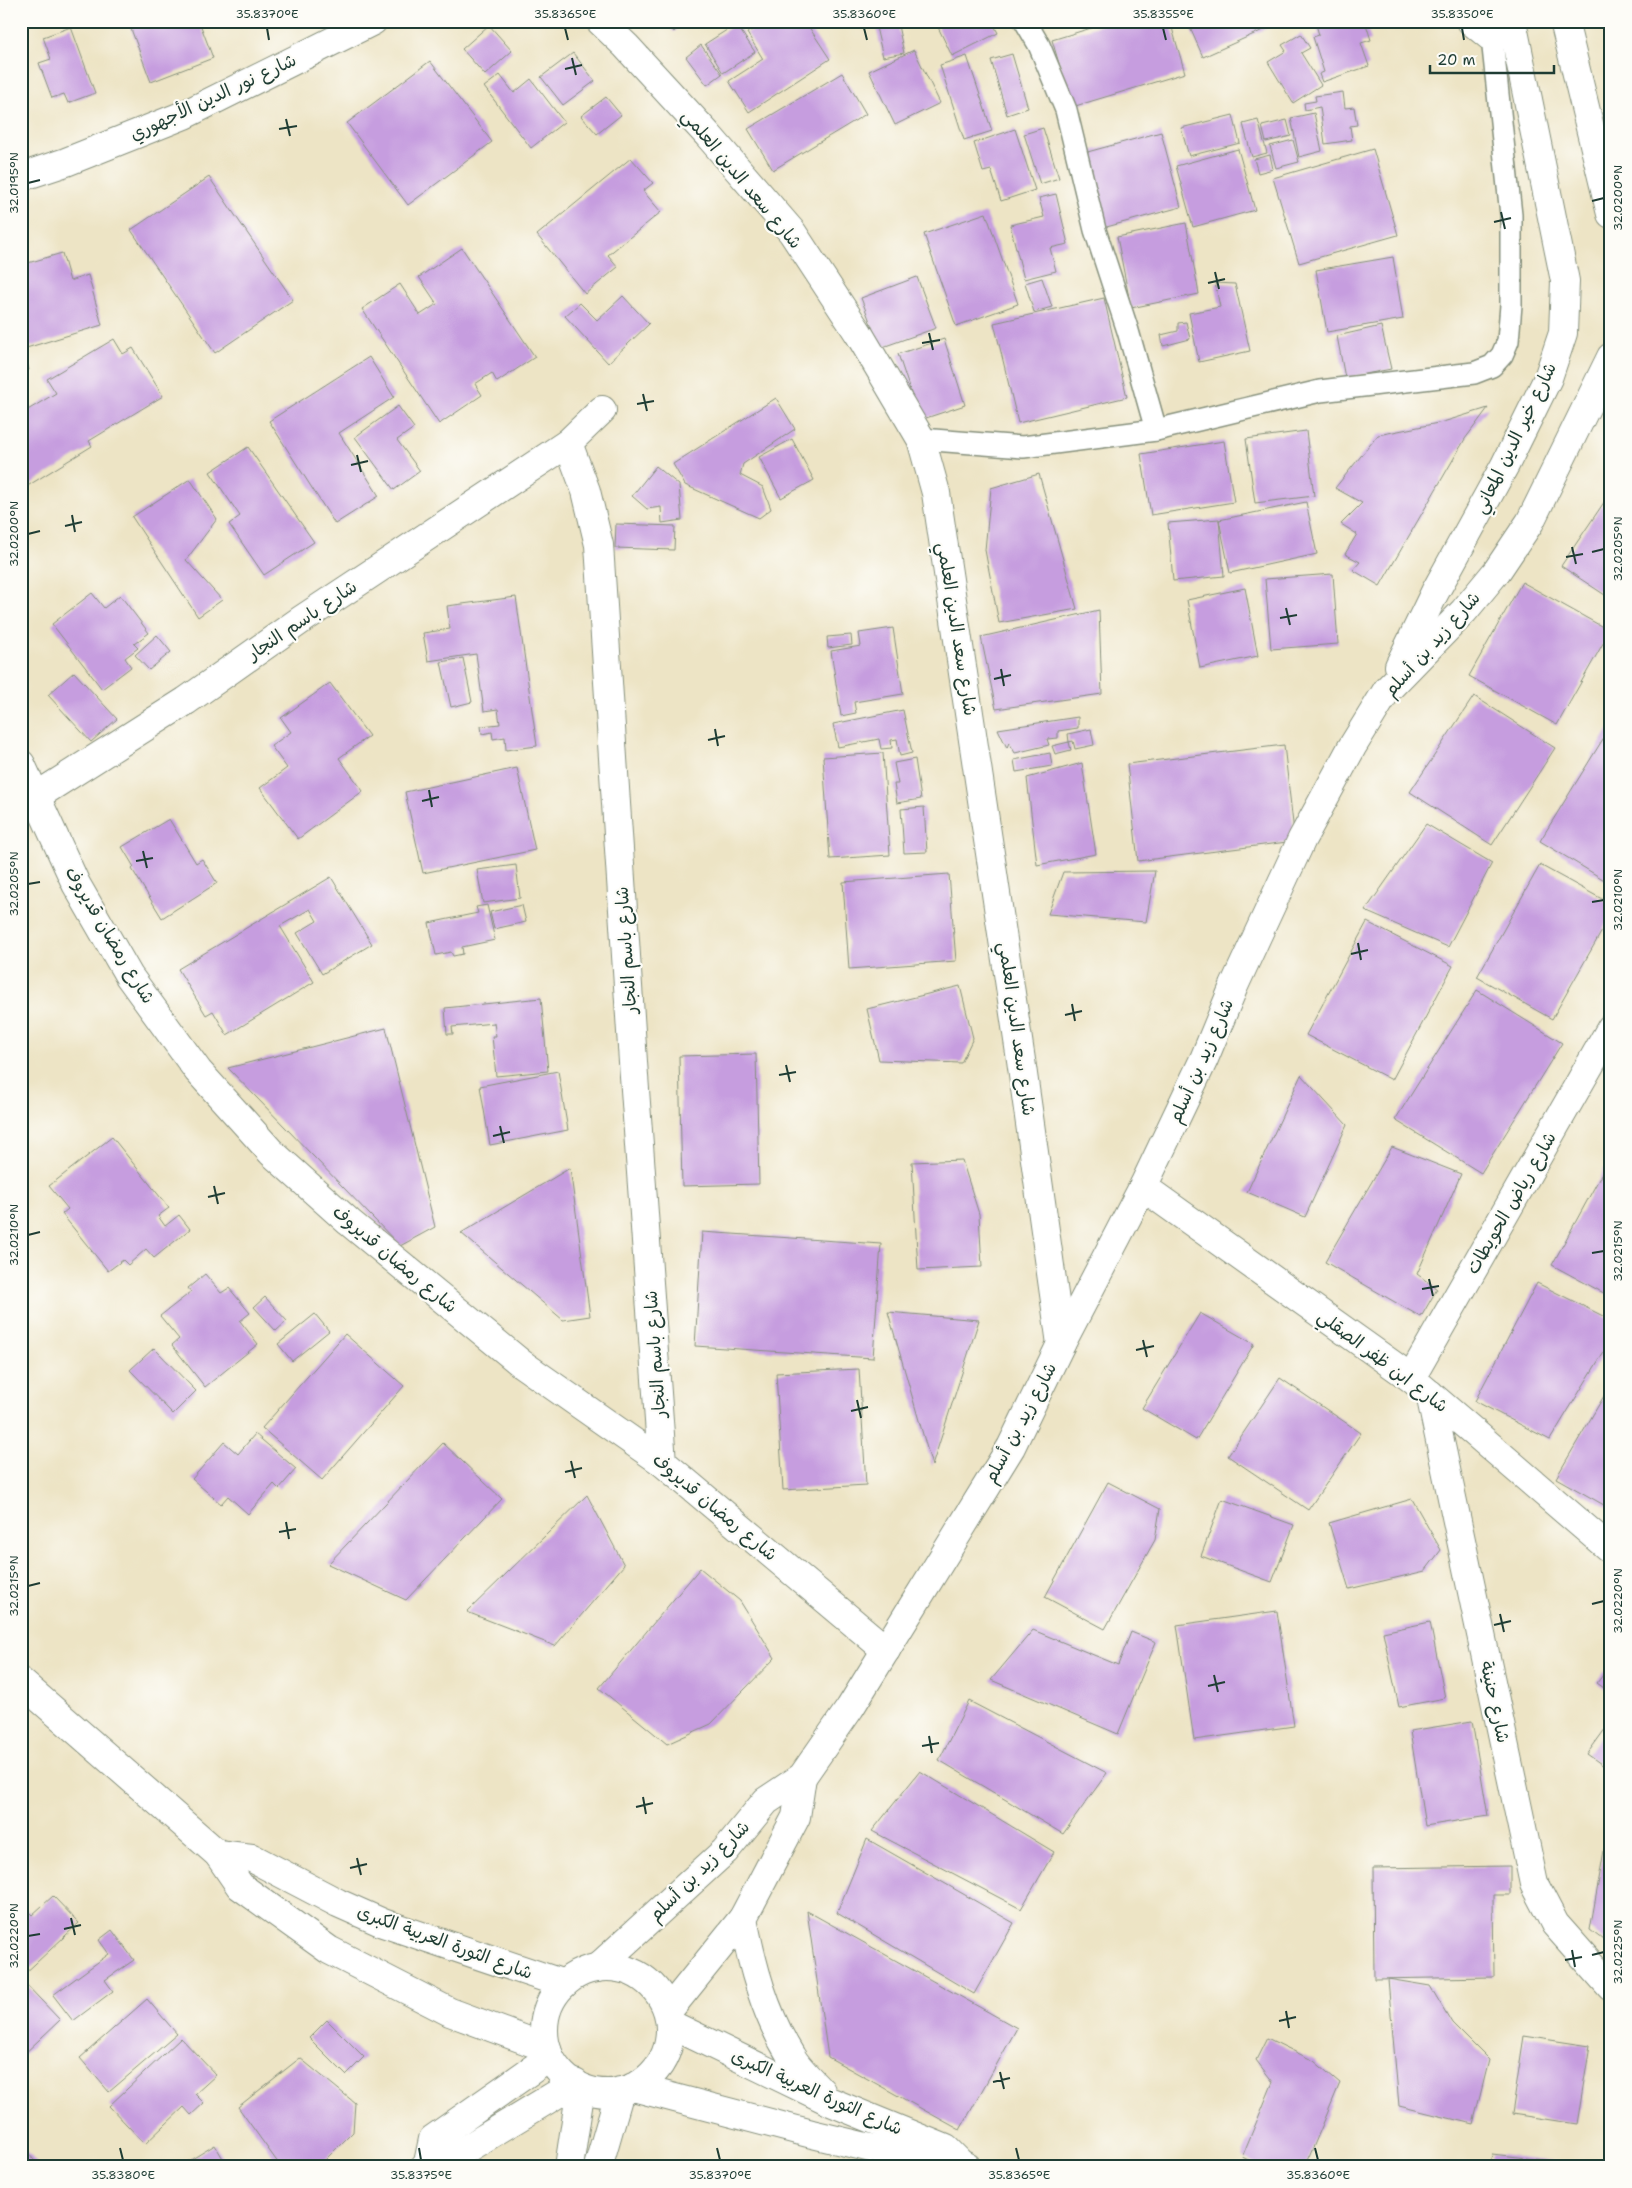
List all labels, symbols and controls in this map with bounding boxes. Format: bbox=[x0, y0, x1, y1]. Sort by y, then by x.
text: 35.8370°E bbox=[235, 6, 299, 22]
text: 35.8365°E bbox=[534, 6, 596, 22]
text: 35.8360°E bbox=[832, 6, 896, 22]
text: 35.8355°E bbox=[1132, 6, 1194, 22]
text: 35.8350°E bbox=[1431, 6, 1494, 22]
scale bar bbox=[1430, 42, 1553, 74]
street label: شارع نور الدين الأجهوري bbox=[126, 48, 301, 147]
text: 20 m bbox=[1437, 50, 1476, 70]
street label: شارع سعد الدين العلمي bbox=[673, 104, 808, 256]
text: 32.0195°N bbox=[6, 152, 22, 214]
text: 32.0200°N bbox=[1610, 165, 1626, 231]
street label: شارع خير الدين المعاني bbox=[1468, 358, 1566, 519]
text: 32.0200°N bbox=[6, 501, 22, 567]
text: 32.0205°N bbox=[1610, 516, 1626, 582]
street label: شارع سعد الدين العلمي bbox=[927, 541, 983, 718]
street label: شارع باسم النجار bbox=[241, 574, 363, 668]
street label: شارع زيد بن أسلم bbox=[1378, 586, 1487, 703]
text: 32.0205°N bbox=[6, 851, 22, 917]
street label: شارع رمضان قديروف bbox=[60, 862, 160, 1008]
text: 32.0210°N bbox=[1610, 869, 1626, 931]
street label: شارع باسم النجار bbox=[610, 885, 645, 1016]
street label: شارع سعد الدين العلمي bbox=[989, 941, 1041, 1118]
street label: شارع زيد بن أسلم bbox=[1163, 995, 1241, 1128]
street label: شارع رياض الحويطات bbox=[1460, 1127, 1562, 1279]
street label: شارع رمضان قديروف bbox=[328, 1200, 462, 1318]
text: 32.0210°N bbox=[6, 1204, 22, 1266]
text: 32.0215°N bbox=[1610, 1220, 1626, 1282]
street label: شارع باسم النجار bbox=[639, 1289, 674, 1420]
street label: شارع ابن ظفر الصقلي bbox=[1311, 1304, 1453, 1421]
street label: شارع زيد بن أسلم bbox=[978, 1358, 1064, 1489]
street label: شارع رمضان قديروف bbox=[648, 1448, 782, 1566]
text: 32.0215°N bbox=[6, 1555, 22, 1617]
text: 32.0220°N bbox=[1610, 1568, 1626, 1634]
street label: شارع حنينة bbox=[1475, 1659, 1515, 1745]
street label: شارع زيد بن أسلم bbox=[643, 1815, 756, 1928]
street label: شارع الثورة العربية الكبرى bbox=[354, 1899, 536, 1985]
text: 32.0220°N bbox=[6, 1903, 22, 1969]
text: 32.0225°N bbox=[1610, 1920, 1626, 1984]
street label: شارع الثورة العربية الكبرى bbox=[728, 2043, 906, 2141]
text: 35.8380°E bbox=[91, 2167, 155, 2183]
text: 35.8375°E bbox=[390, 2167, 452, 2183]
text: 35.8370°E bbox=[688, 2167, 752, 2183]
text: 35.8365°E bbox=[988, 2167, 1050, 2183]
text: 35.8360°E bbox=[1286, 2167, 1350, 2183]

